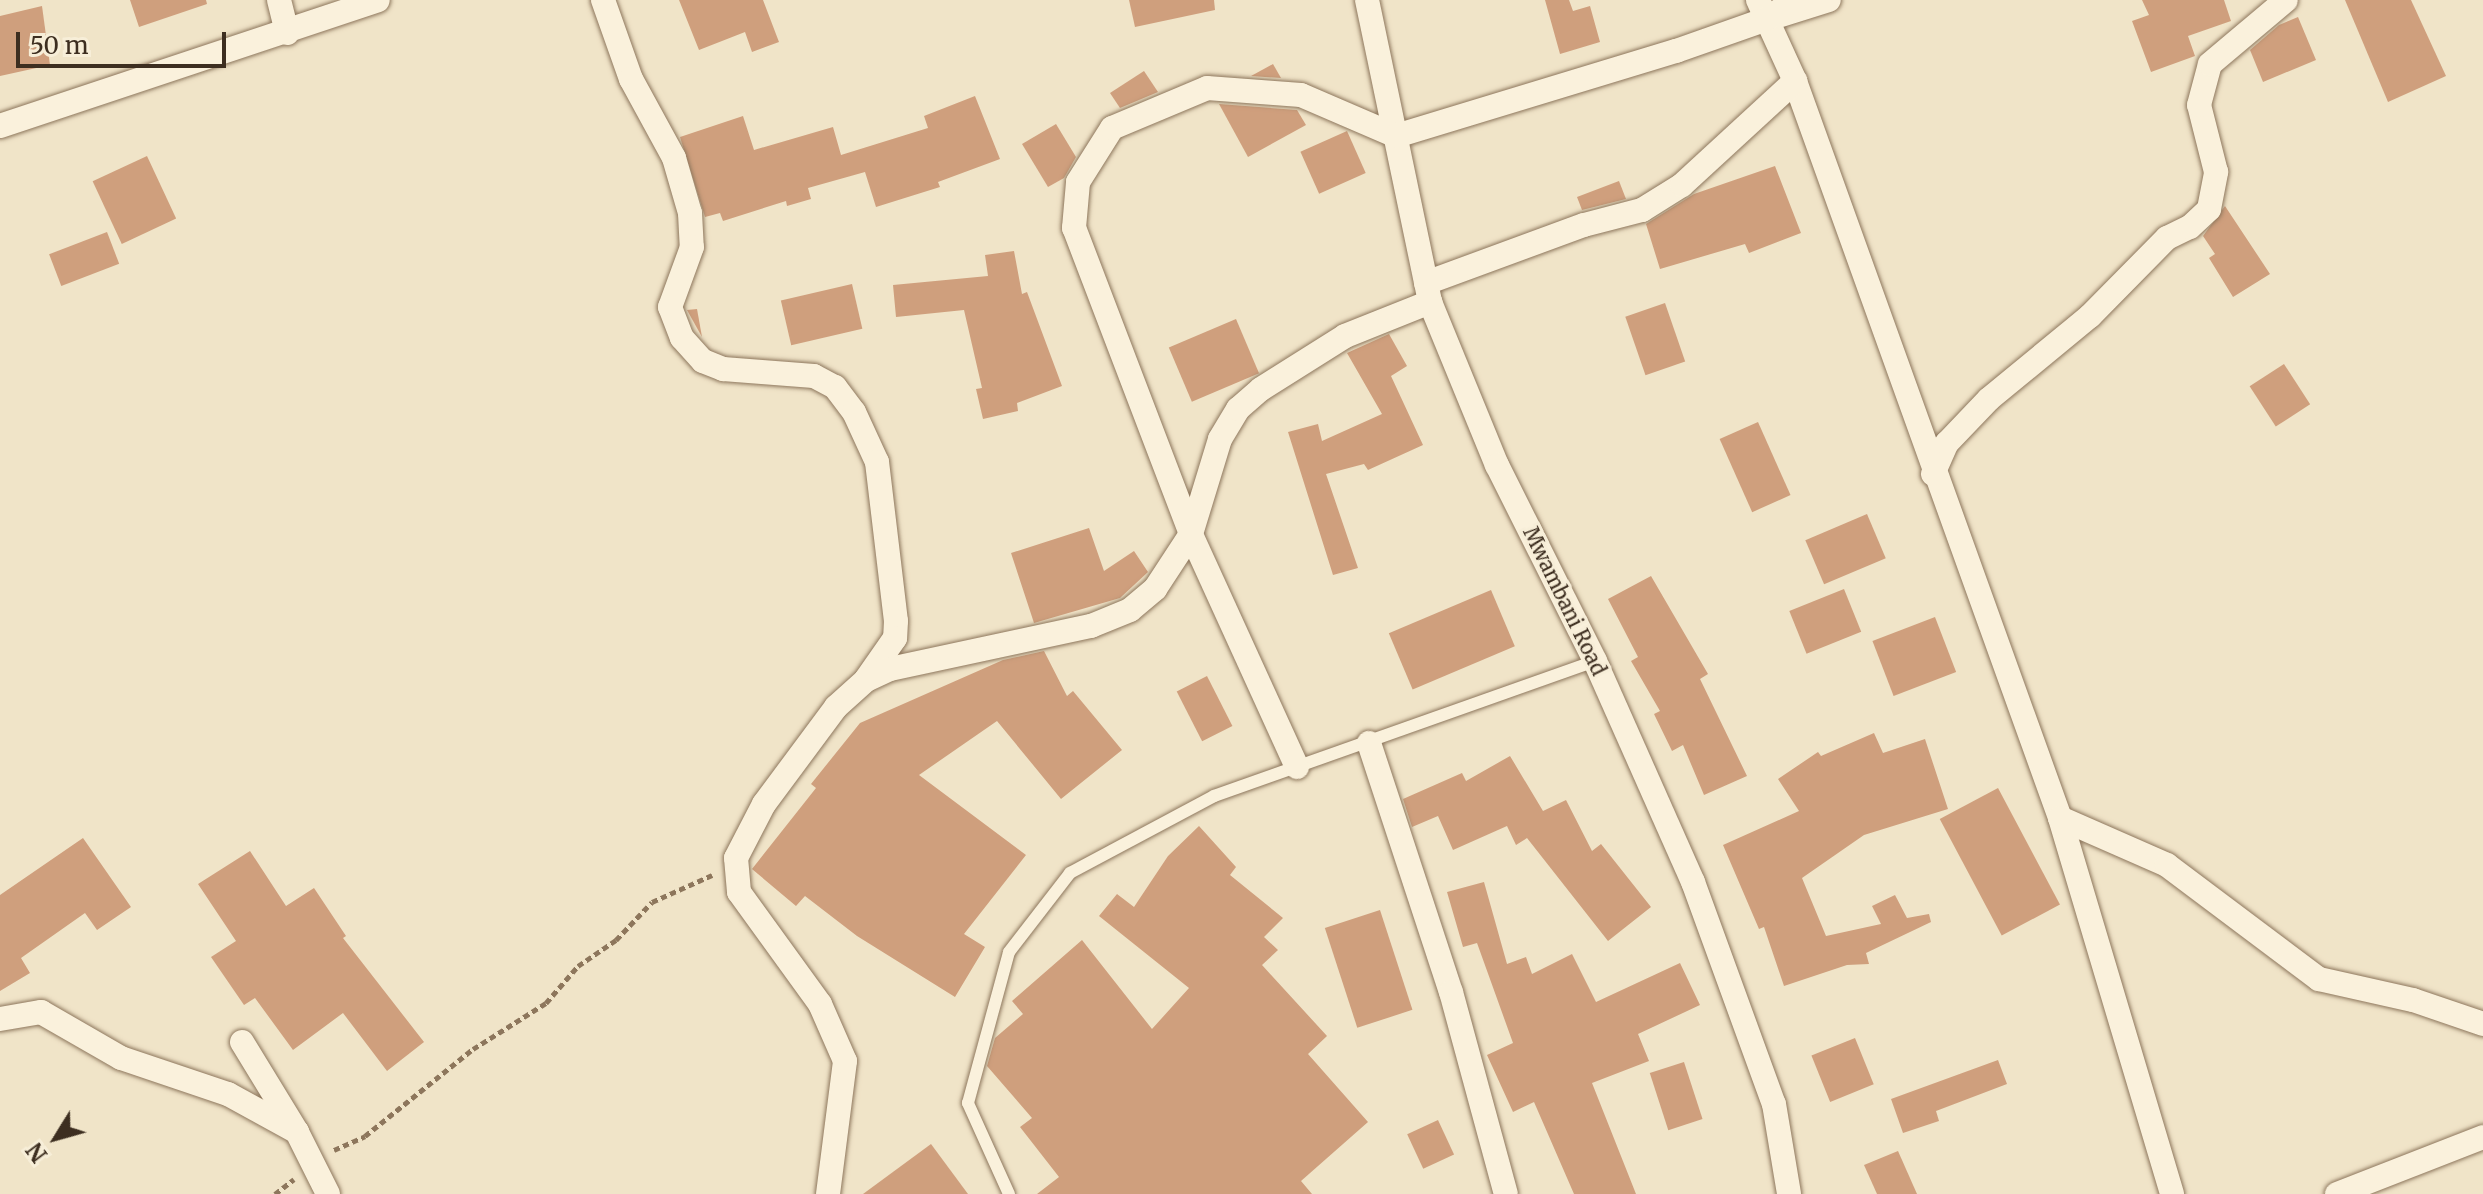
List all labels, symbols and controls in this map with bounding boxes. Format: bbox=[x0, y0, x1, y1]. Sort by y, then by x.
scale bar bbox=[20, 16, 230, 66]
text: 50 m bbox=[30, 30, 89, 61]
street label: Mwambani Road bbox=[1519, 523, 1611, 679]
north arrow bbox=[16, 1098, 96, 1178]
text: N bbox=[20, 1137, 53, 1168]

